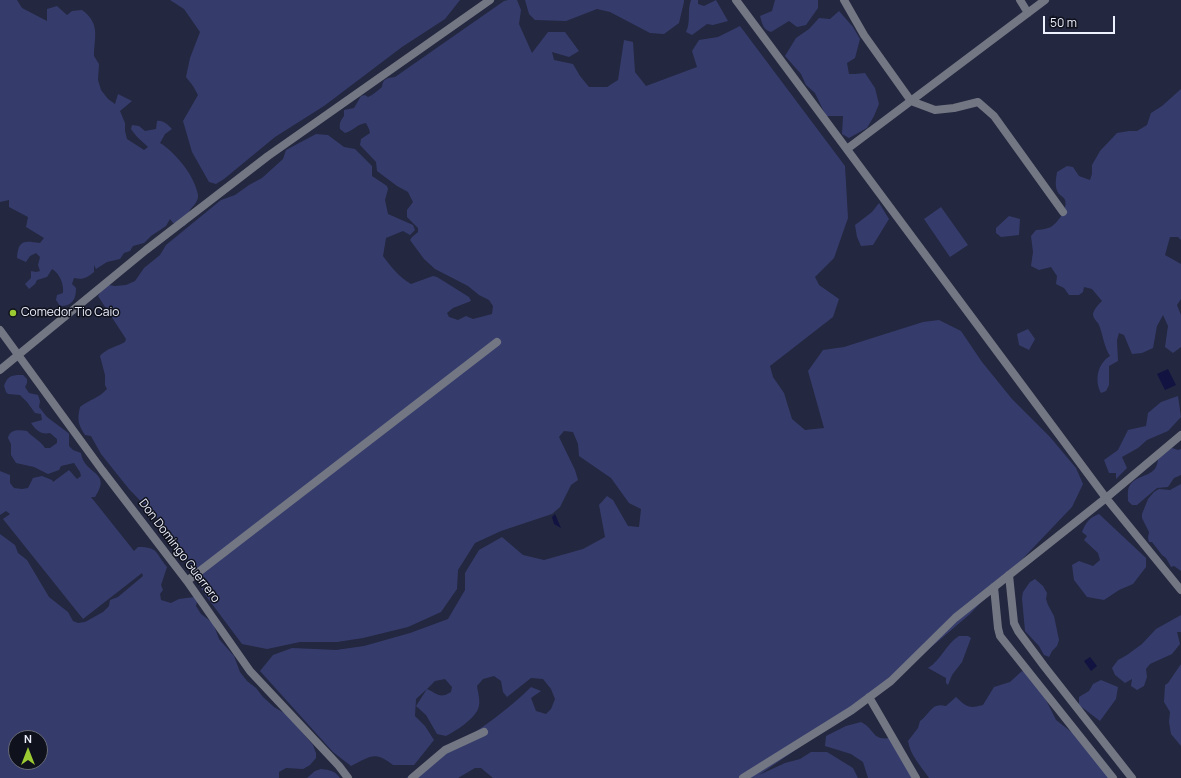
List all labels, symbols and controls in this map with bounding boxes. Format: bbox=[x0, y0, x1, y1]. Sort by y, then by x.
scale bar bbox=[1045, 8, 1117, 34]
text: 50 m bbox=[1050, 14, 1077, 31]
place label: Comedor Tio Caio bbox=[21, 306, 119, 320]
marker: Comedor Tio Caio bbox=[8, 308, 18, 318]
street label: Don Domingo Guerrero bbox=[135, 496, 223, 606]
north arrow bbox=[8, 730, 48, 770]
text: N bbox=[24, 731, 32, 746]

